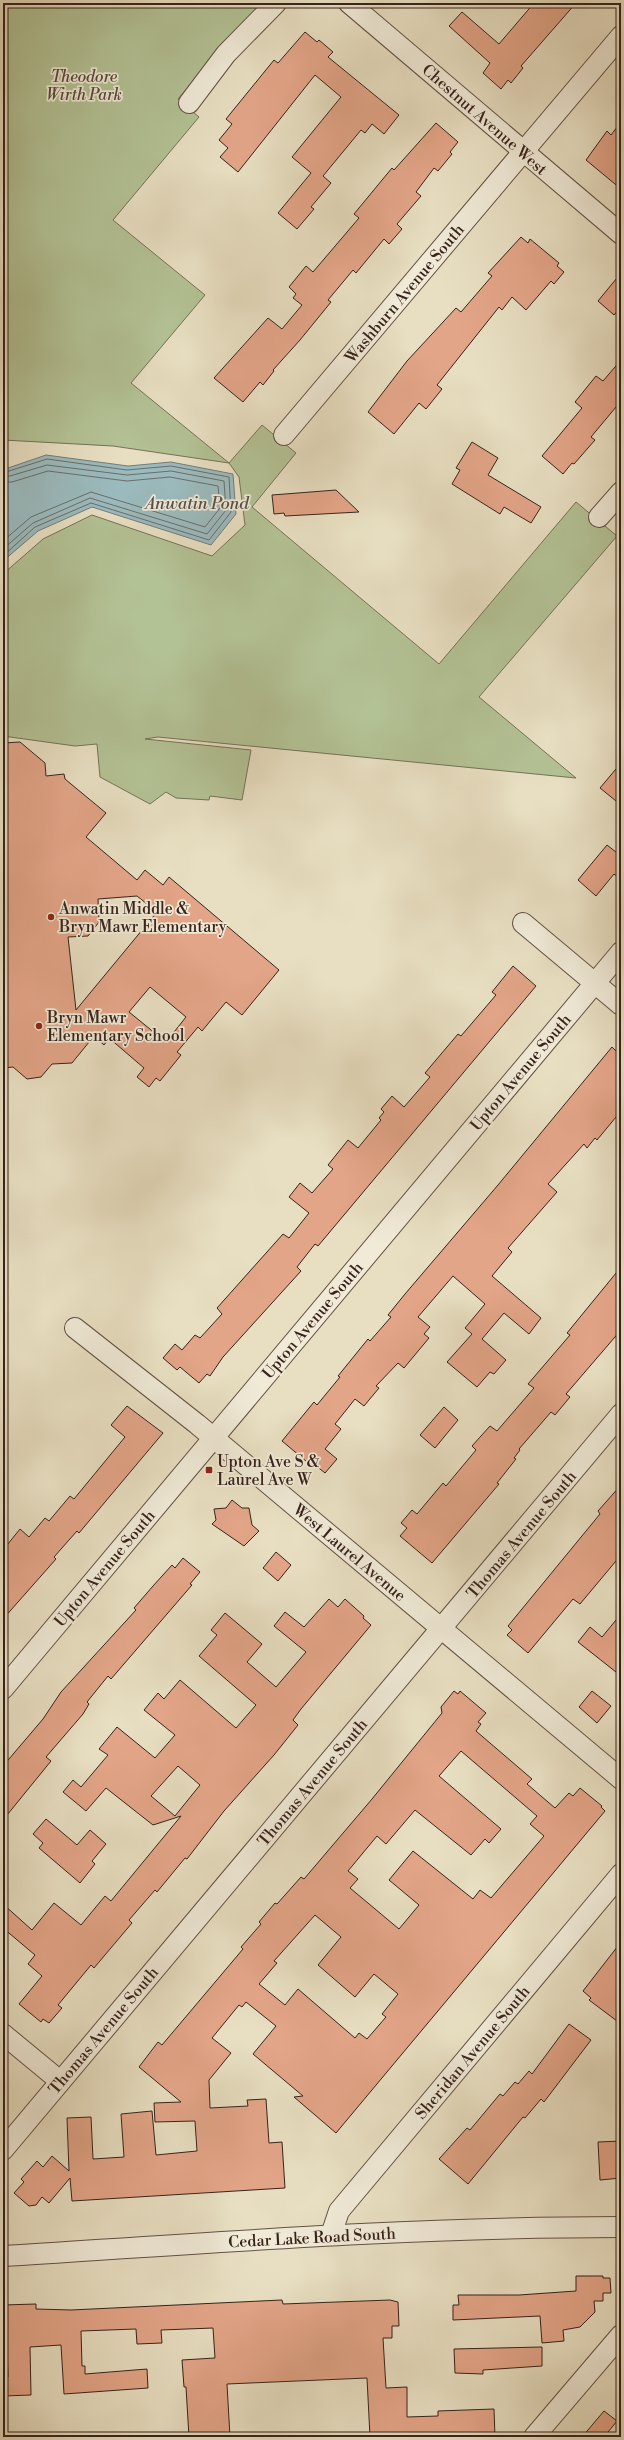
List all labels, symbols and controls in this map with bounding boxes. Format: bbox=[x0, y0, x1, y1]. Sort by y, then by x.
street label: Chestnut Avenue West bbox=[418, 60, 551, 180]
park label: Theodore Wirth Park bbox=[46, 67, 122, 105]
street label: Washburn Avenue South bbox=[340, 220, 469, 368]
water label: Anwatin Pond bbox=[143, 493, 250, 515]
place label: Anwatin Middle & Bryn Mawr Elementary bbox=[58, 899, 227, 937]
marker: Anwatin Middle & Bryn Mawr Elementary bbox=[46, 912, 56, 922]
place label: Bryn Mawr Elementary School bbox=[46, 1008, 185, 1046]
street label: Upton Avenue South bbox=[466, 1010, 576, 1135]
marker: Bryn Mawr Elementary School bbox=[34, 1021, 44, 1031]
street label: Upton Avenue South bbox=[258, 1258, 368, 1383]
place label: Upton Ave S & Laurel Ave W bbox=[217, 1452, 320, 1490]
marker: Upton Ave S & Laurel Ave W bbox=[204, 1465, 214, 1475]
street label: Thomas Avenue South bbox=[462, 1466, 581, 1603]
street label: West Laurel Avenue bbox=[288, 1499, 410, 1606]
street label: Upton Avenue South bbox=[50, 1506, 160, 1631]
street label: Thomas Avenue South bbox=[253, 1714, 372, 1851]
street label: Thomas Avenue South bbox=[44, 1962, 163, 2099]
street label: Sheridan Avenue South bbox=[411, 1981, 535, 2123]
street label: Cedar Lake Road South bbox=[228, 2224, 397, 2252]

